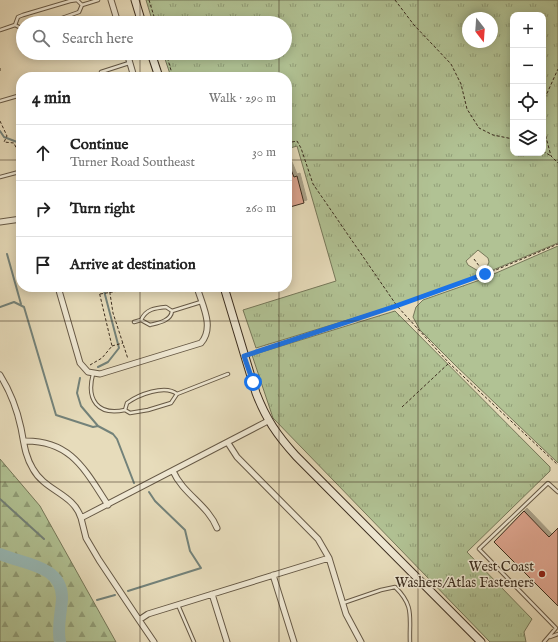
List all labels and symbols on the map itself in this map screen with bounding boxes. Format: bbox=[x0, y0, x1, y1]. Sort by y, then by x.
north arrow bbox=[462, 12, 498, 48]
route end bbox=[476, 265, 494, 283]
route start bbox=[244, 373, 262, 391]
place label: West Coast Washers/Atlas Fasteners bbox=[395, 558, 534, 592]
marker: West Coast Washers/Atlas Fasteners bbox=[537, 569, 547, 579]

